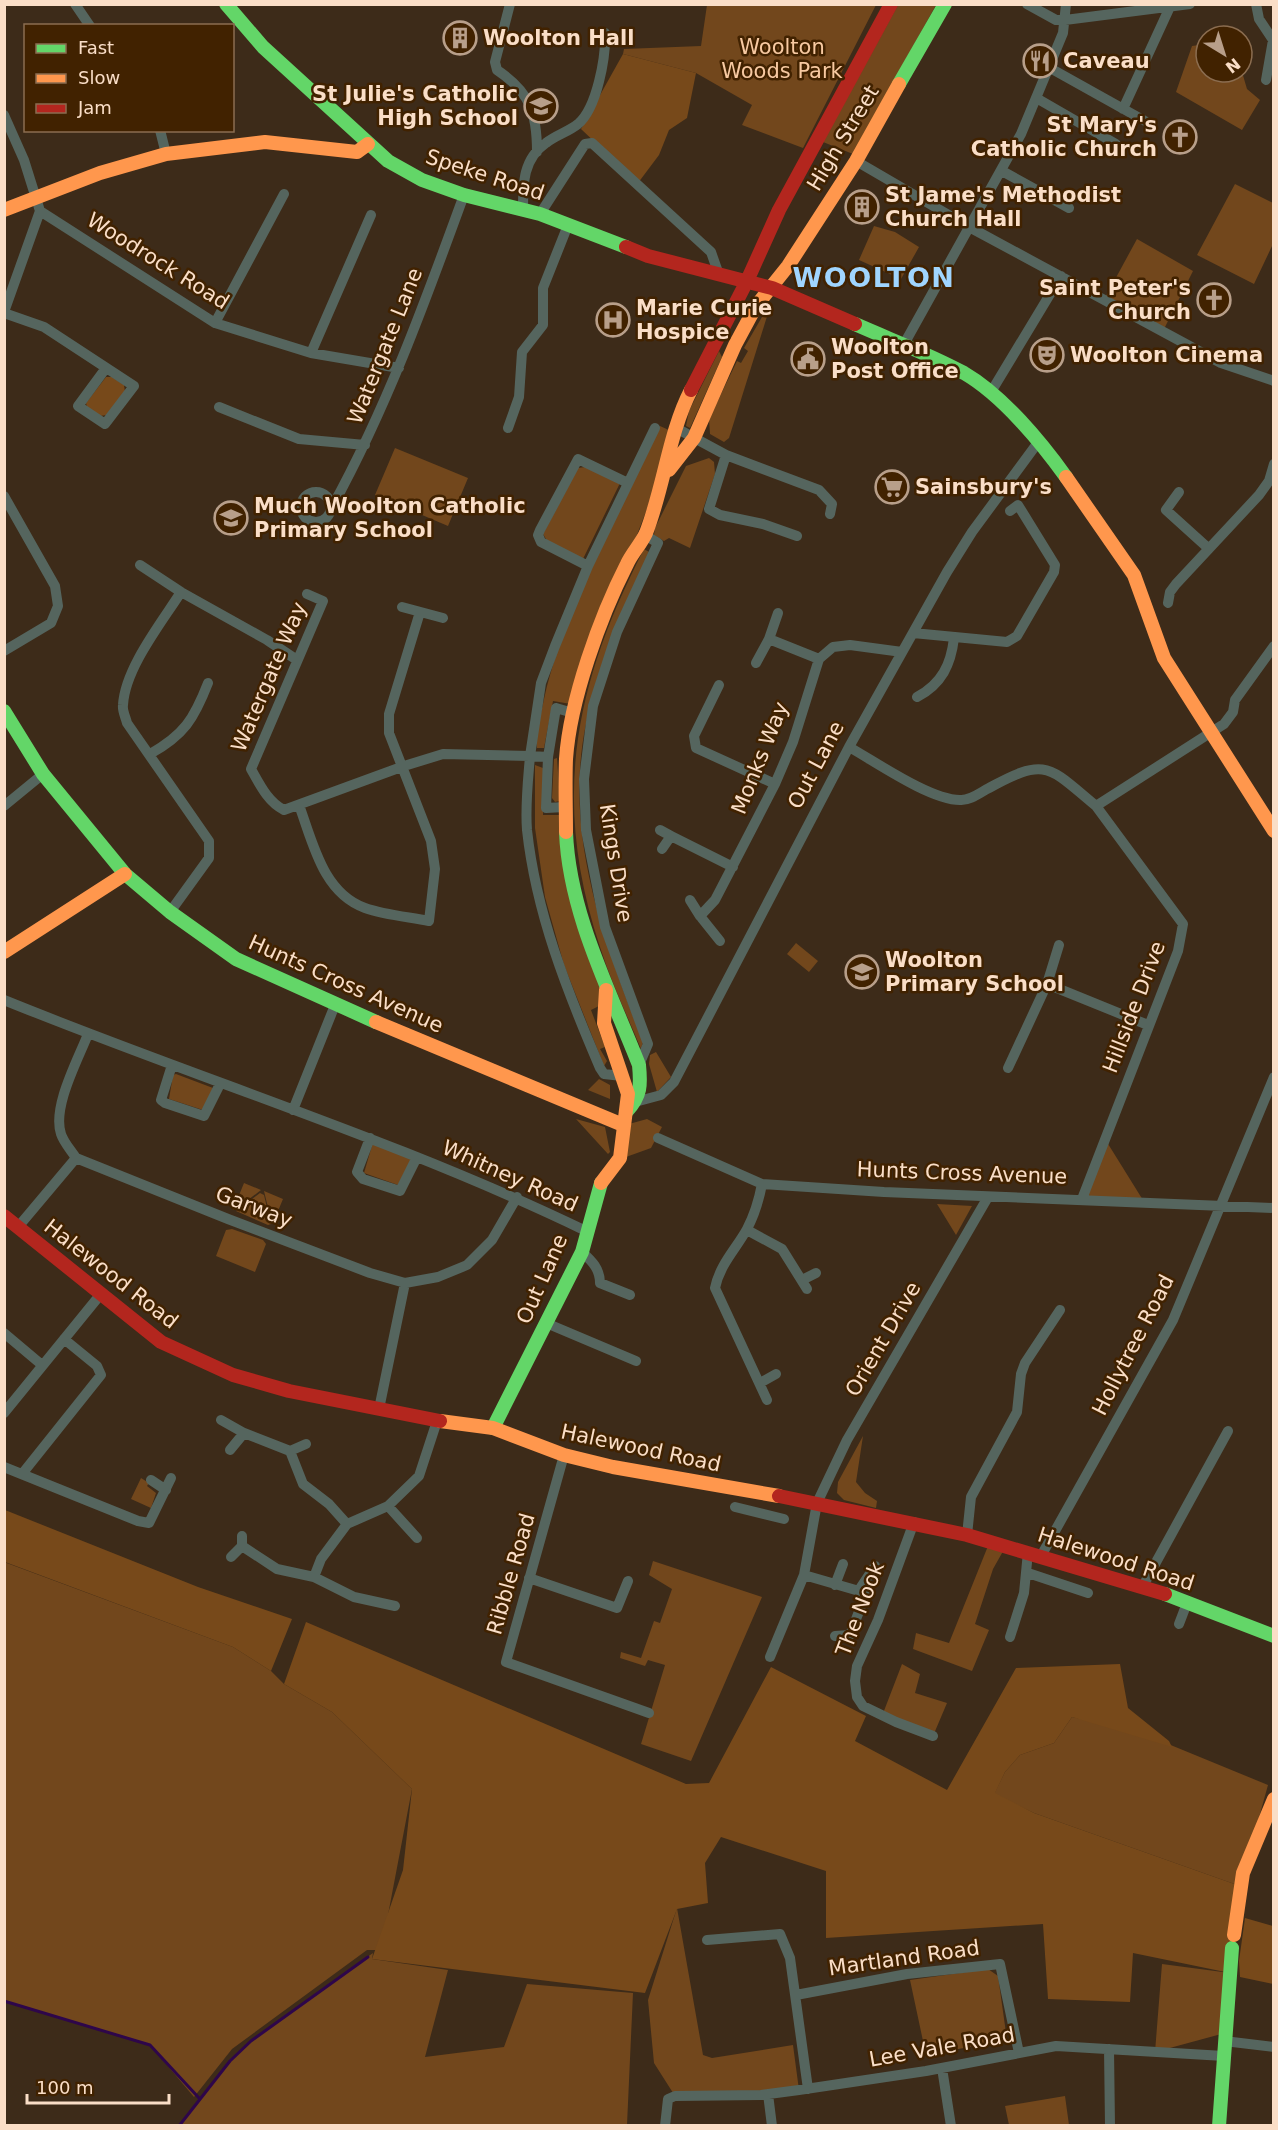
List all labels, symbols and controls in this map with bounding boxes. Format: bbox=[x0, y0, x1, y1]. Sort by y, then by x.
building icon: Woolton Hall bbox=[442, 20, 478, 56]
legend bbox=[24, 24, 234, 132]
north arrow bbox=[1194, 24, 1254, 84]
place label: Woolton Hall bbox=[483, 26, 634, 50]
park label: Woolton Woods Park bbox=[721, 35, 844, 83]
text: Fast bbox=[78, 37, 114, 58]
restaurant icon: Caveau bbox=[1022, 43, 1058, 79]
place label: Caveau bbox=[1063, 49, 1150, 73]
text: N bbox=[1222, 54, 1244, 77]
text: Slow bbox=[78, 67, 120, 88]
street label: High Street bbox=[802, 81, 884, 195]
place label: St Julie's Catholic High School bbox=[312, 82, 518, 130]
school or university icon: St Julie's Catholic High School bbox=[523, 88, 559, 124]
text: Jam bbox=[77, 97, 112, 118]
place label: St Mary's Catholic Church bbox=[971, 113, 1157, 161]
church icon: St Mary's Catholic Church bbox=[1162, 119, 1198, 155]
street label: Speke Road bbox=[423, 145, 547, 205]
place label: St Jame's Methodist Church Hall bbox=[885, 183, 1121, 231]
building icon: St Jame's Methodist Church Hall bbox=[844, 189, 880, 225]
street label: Woodrock Road bbox=[83, 208, 233, 314]
district label: WOOLTON bbox=[793, 262, 955, 293]
street label: Watergate Lane bbox=[343, 264, 427, 428]
place label: Saint Peter's Church bbox=[1039, 276, 1191, 324]
church icon: Saint Peter's Church bbox=[1196, 282, 1232, 318]
place label: Marie Curie Hospice bbox=[636, 296, 772, 344]
hospital icon: Marie Curie Hospice bbox=[595, 302, 631, 338]
place label: Woolton Post Office bbox=[831, 335, 959, 383]
theatre icon: Woolton Cinema bbox=[1029, 337, 1065, 373]
public building icon: Woolton Post Office bbox=[790, 341, 826, 377]
place label: Woolton Cinema bbox=[1070, 343, 1263, 367]
supermarket icon: Sainsbury's bbox=[874, 469, 910, 505]
place label: Sainsbury's bbox=[915, 475, 1052, 499]
place label: Much Woolton Catholic Primary School bbox=[254, 494, 526, 542]
school or university icon: Much Woolton Catholic Primary School bbox=[213, 500, 249, 536]
street label: Watergate Way bbox=[227, 598, 311, 756]
street label: Monks Way bbox=[727, 698, 793, 818]
street label: Out Lane bbox=[783, 717, 849, 813]
street label: Kings Drive bbox=[595, 802, 637, 924]
street label: Hunts Cross Avenue bbox=[245, 930, 447, 1038]
street label: Hillside Drive bbox=[1098, 938, 1170, 1076]
place label: Woolton Primary School bbox=[885, 948, 1064, 996]
school or university icon: Woolton Primary School bbox=[844, 954, 880, 990]
street label: Whitney Road bbox=[438, 1135, 582, 1217]
street label: Hunts Cross Avenue bbox=[856, 1157, 1068, 1189]
street label: Garway bbox=[212, 1181, 296, 1233]
street label: Halewood Road bbox=[39, 1214, 183, 1334]
street label: Out Lane bbox=[512, 1230, 572, 1328]
street label: Hollytree Road bbox=[1087, 1271, 1179, 1419]
street label: Orient Drive bbox=[841, 1278, 925, 1400]
street label: Halewood Road bbox=[559, 1419, 723, 1477]
street label: Ribble Road bbox=[482, 1511, 540, 1637]
street label: Halewood Road bbox=[1035, 1522, 1197, 1596]
street label: The Nook bbox=[831, 1558, 889, 1661]
street label: Martland Road bbox=[827, 1935, 981, 1981]
street label: Lee Vale Road bbox=[867, 2022, 1017, 2072]
scale bar bbox=[27, 2067, 170, 2105]
text: 100 m bbox=[36, 2077, 94, 2098]

